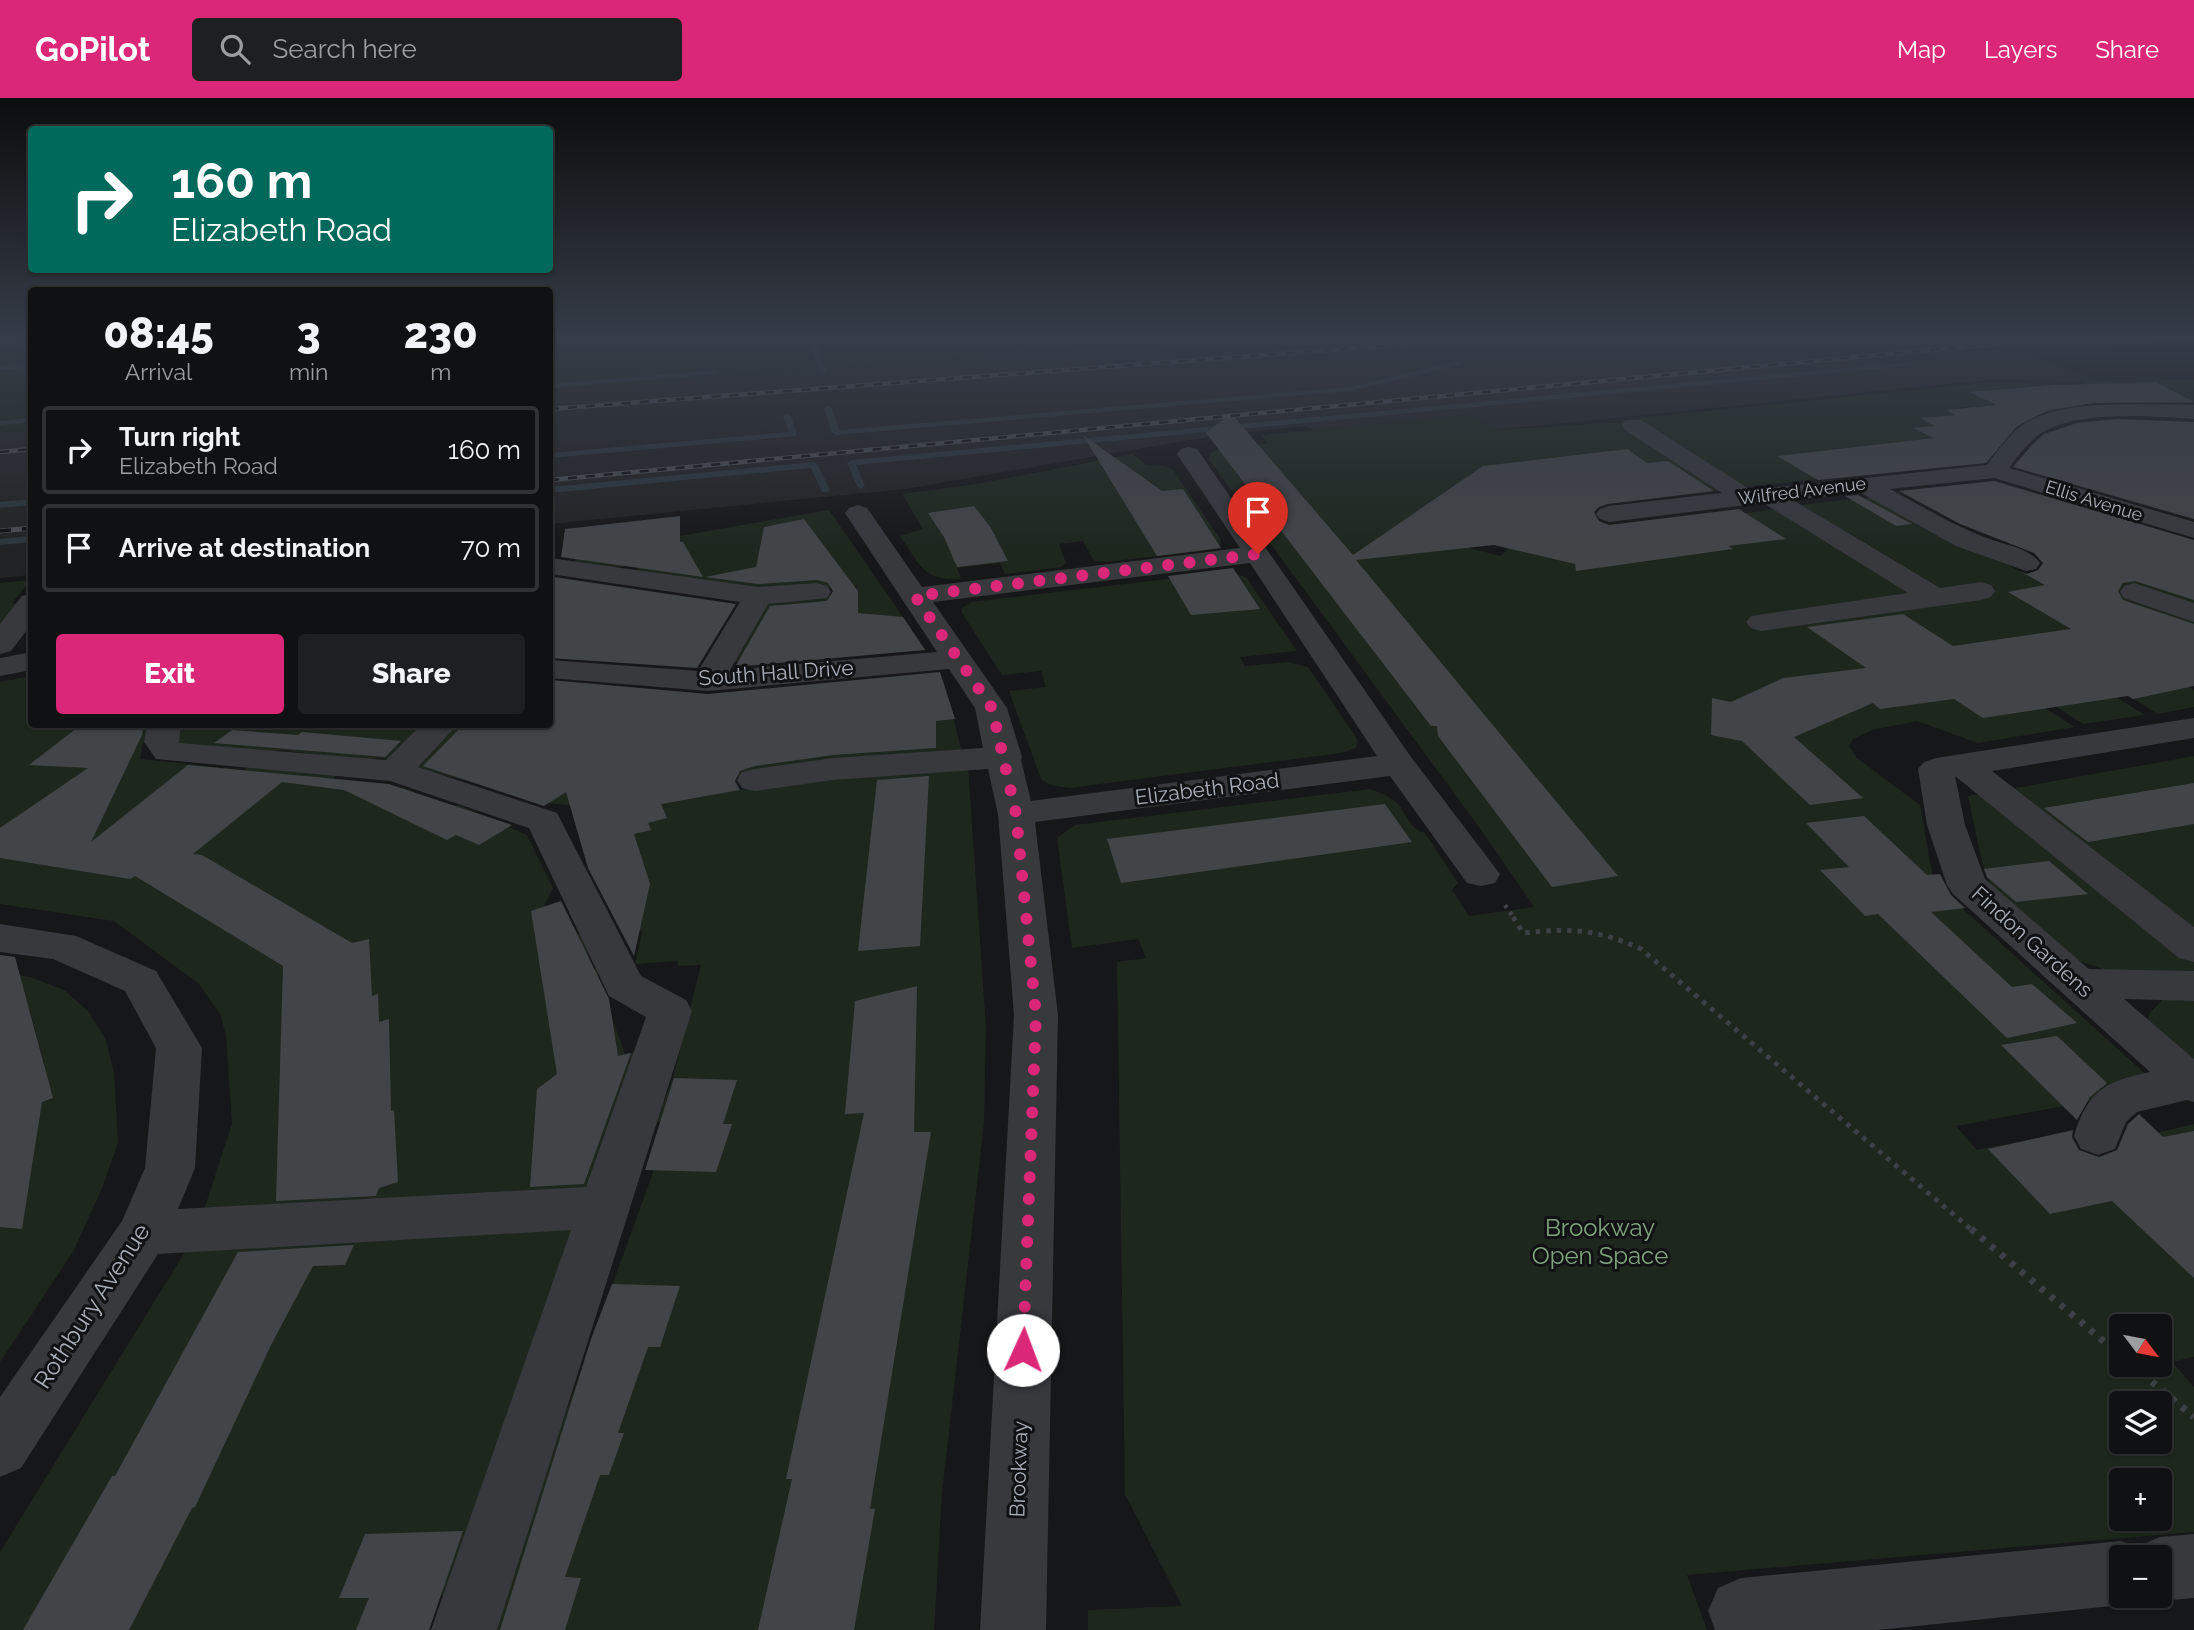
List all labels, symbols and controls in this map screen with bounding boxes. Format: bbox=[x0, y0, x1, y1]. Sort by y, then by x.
search box bbox=[192, 18, 682, 81]
text: GoPilot bbox=[35, 30, 150, 69]
icon: search bbox=[216, 30, 254, 68]
text: Search here bbox=[272, 34, 417, 64]
text: Map bbox=[1897, 35, 1946, 64]
text: Layers bbox=[1984, 35, 2057, 64]
text: Share bbox=[2095, 35, 2159, 64]
text: 160 m bbox=[171, 152, 312, 209]
icon: right bbox=[56, 154, 147, 245]
text: Elizabeth Road bbox=[171, 211, 392, 248]
text: 08:45 bbox=[103, 309, 214, 358]
text: 3 bbox=[297, 309, 321, 358]
text: 230 bbox=[404, 309, 478, 358]
text: Arrival bbox=[125, 358, 192, 385]
text: min bbox=[289, 358, 329, 385]
text: m bbox=[430, 358, 451, 385]
text: Turn right bbox=[119, 422, 240, 452]
icon: right bbox=[60, 431, 98, 469]
text: 160 m bbox=[448, 435, 521, 465]
text: Elizabeth Road bbox=[119, 452, 278, 479]
street label: Wilfred Avenue bbox=[1737, 472, 1867, 509]
street label: Ellis Avenue bbox=[2043, 476, 2146, 525]
pin bbox=[1228, 482, 1288, 554]
icon: arrive bbox=[1239, 493, 1277, 531]
icon: arrive bbox=[60, 529, 98, 567]
text: Arrive at destination bbox=[119, 533, 370, 563]
text: 70 m bbox=[461, 533, 521, 563]
button: Exit bbox=[56, 634, 284, 714]
button: Share bbox=[298, 634, 525, 714]
street label: South Hall Drive bbox=[698, 655, 854, 690]
street label: Elizabeth Road bbox=[1133, 767, 1280, 810]
street label: Findon Gardens bbox=[1967, 881, 2098, 1002]
park label: Brookway Open Space bbox=[1532, 1213, 1668, 1270]
street label: Rothbury Avenue bbox=[27, 1218, 156, 1394]
position arrow bbox=[986, 1313, 1060, 1387]
north arrow bbox=[2109, 1314, 2172, 1377]
map controls bbox=[2109, 1314, 2172, 1608]
button: layers bbox=[2109, 1391, 2172, 1454]
street label: Brookway bbox=[1004, 1420, 1033, 1518]
button: + bbox=[2109, 1468, 2172, 1531]
button: − bbox=[2109, 1545, 2172, 1608]

